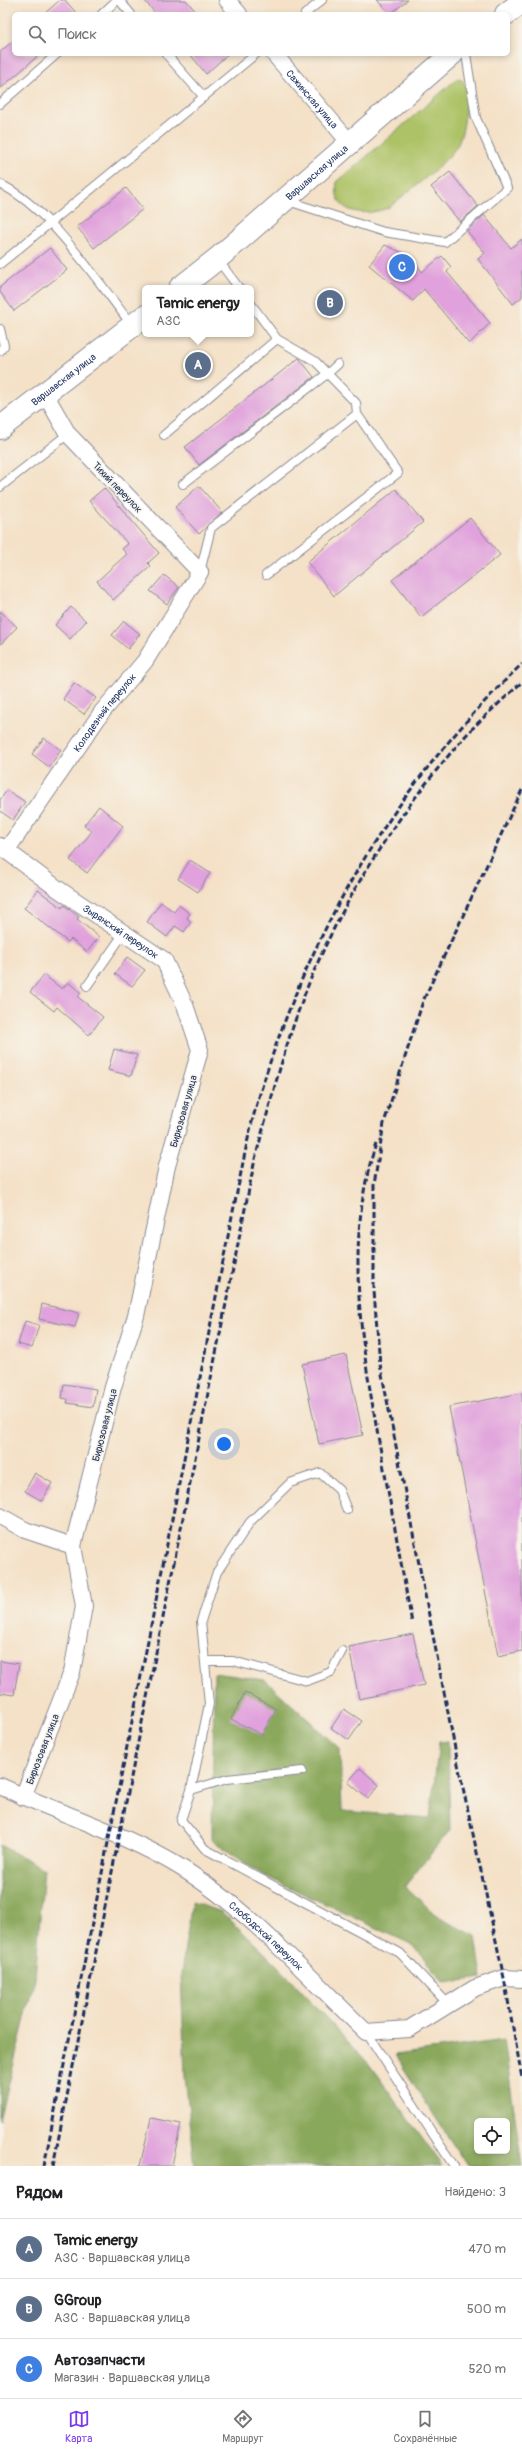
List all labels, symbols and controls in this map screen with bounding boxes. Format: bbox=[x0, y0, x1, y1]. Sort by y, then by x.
search box bbox=[12, 12, 510, 56]
icon: search bbox=[26, 23, 48, 45]
text: Поиск bbox=[58, 25, 97, 44]
street label: Сажинская улица bbox=[283, 68, 340, 132]
street label: Варшавская улица bbox=[284, 142, 351, 203]
pin: C bbox=[389, 252, 415, 282]
popup bbox=[142, 285, 254, 337]
pin: B bbox=[317, 288, 343, 318]
text: Tamic energy bbox=[156, 294, 240, 313]
text: АЗС bbox=[156, 313, 180, 329]
pin: A bbox=[185, 350, 211, 380]
street label: Варшавская улица bbox=[29, 351, 99, 409]
street label: Тихий переулок bbox=[90, 460, 145, 516]
street label: Колодезный переулок bbox=[71, 671, 139, 754]
street label: Зырянский переулок bbox=[80, 902, 160, 962]
street label: Бирюзовая улица bbox=[168, 1073, 200, 1149]
street label: Бирюзовая улица bbox=[90, 1387, 120, 1463]
your location bbox=[214, 1434, 234, 1454]
street label: Бирюзовая улица bbox=[24, 1712, 62, 1786]
street label: Слободской переулок bbox=[226, 1899, 305, 1973]
map controls bbox=[474, 2118, 510, 2154]
button: locate bbox=[474, 2118, 510, 2154]
text: Рядом bbox=[16, 2182, 63, 2203]
text: Найдено: 3 bbox=[444, 2184, 506, 2200]
text: Tamic energy bbox=[54, 2231, 138, 2250]
text: A bbox=[25, 2241, 33, 2257]
text: 470 m bbox=[468, 2241, 506, 2257]
text: АЗС · Варшавская улица bbox=[54, 2250, 190, 2266]
text: GGroup bbox=[54, 2291, 102, 2310]
text: B bbox=[25, 2301, 33, 2317]
text: 500 m bbox=[467, 2301, 506, 2317]
text: АЗС · Варшавская улица bbox=[54, 2310, 190, 2326]
text: Автозапчасти bbox=[54, 2351, 145, 2370]
text: C bbox=[25, 2361, 33, 2377]
text: 520 m bbox=[468, 2361, 506, 2377]
text: Магазин · Варшавская улица bbox=[54, 2370, 210, 2386]
tab: Карта bbox=[65, 2408, 92, 2445]
tab: Маршрут bbox=[222, 2408, 264, 2445]
tab: Сохранённые bbox=[394, 2408, 457, 2445]

